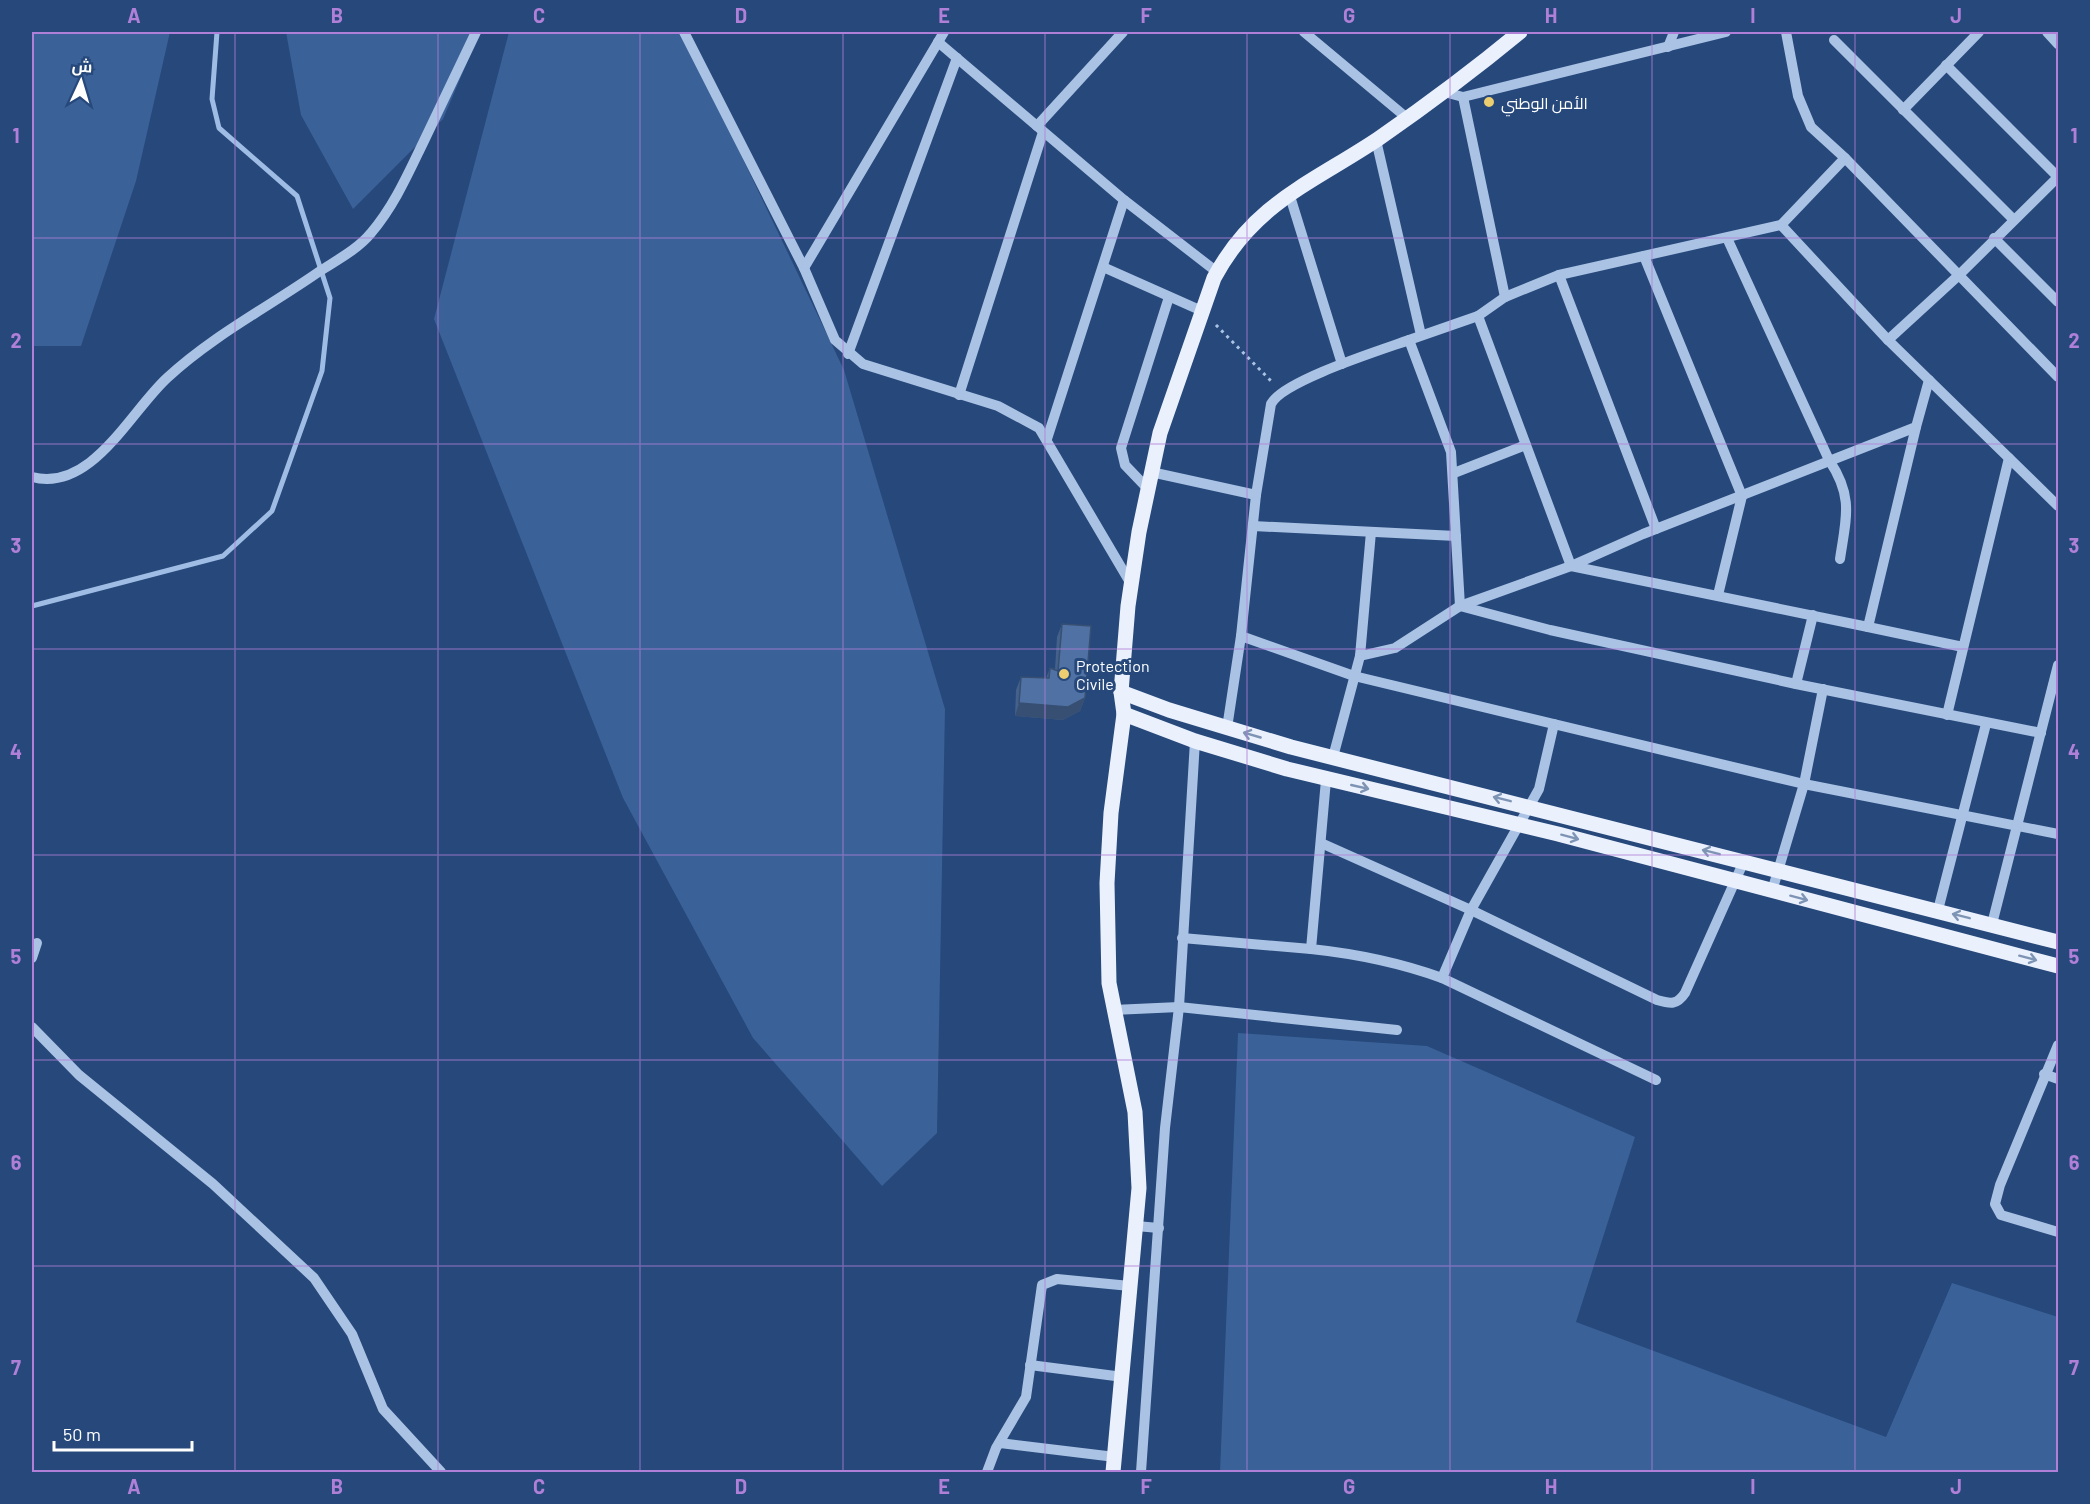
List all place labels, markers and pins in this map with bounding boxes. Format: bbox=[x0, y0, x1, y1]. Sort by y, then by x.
place label: الأمن الوطني bbox=[1501, 93, 1588, 117]
marker: الأمن الوطني bbox=[1482, 95, 1496, 109]
place label: Protection Civile bbox=[1076, 656, 1150, 693]
marker: Protection Civile bbox=[1057, 667, 1071, 681]

